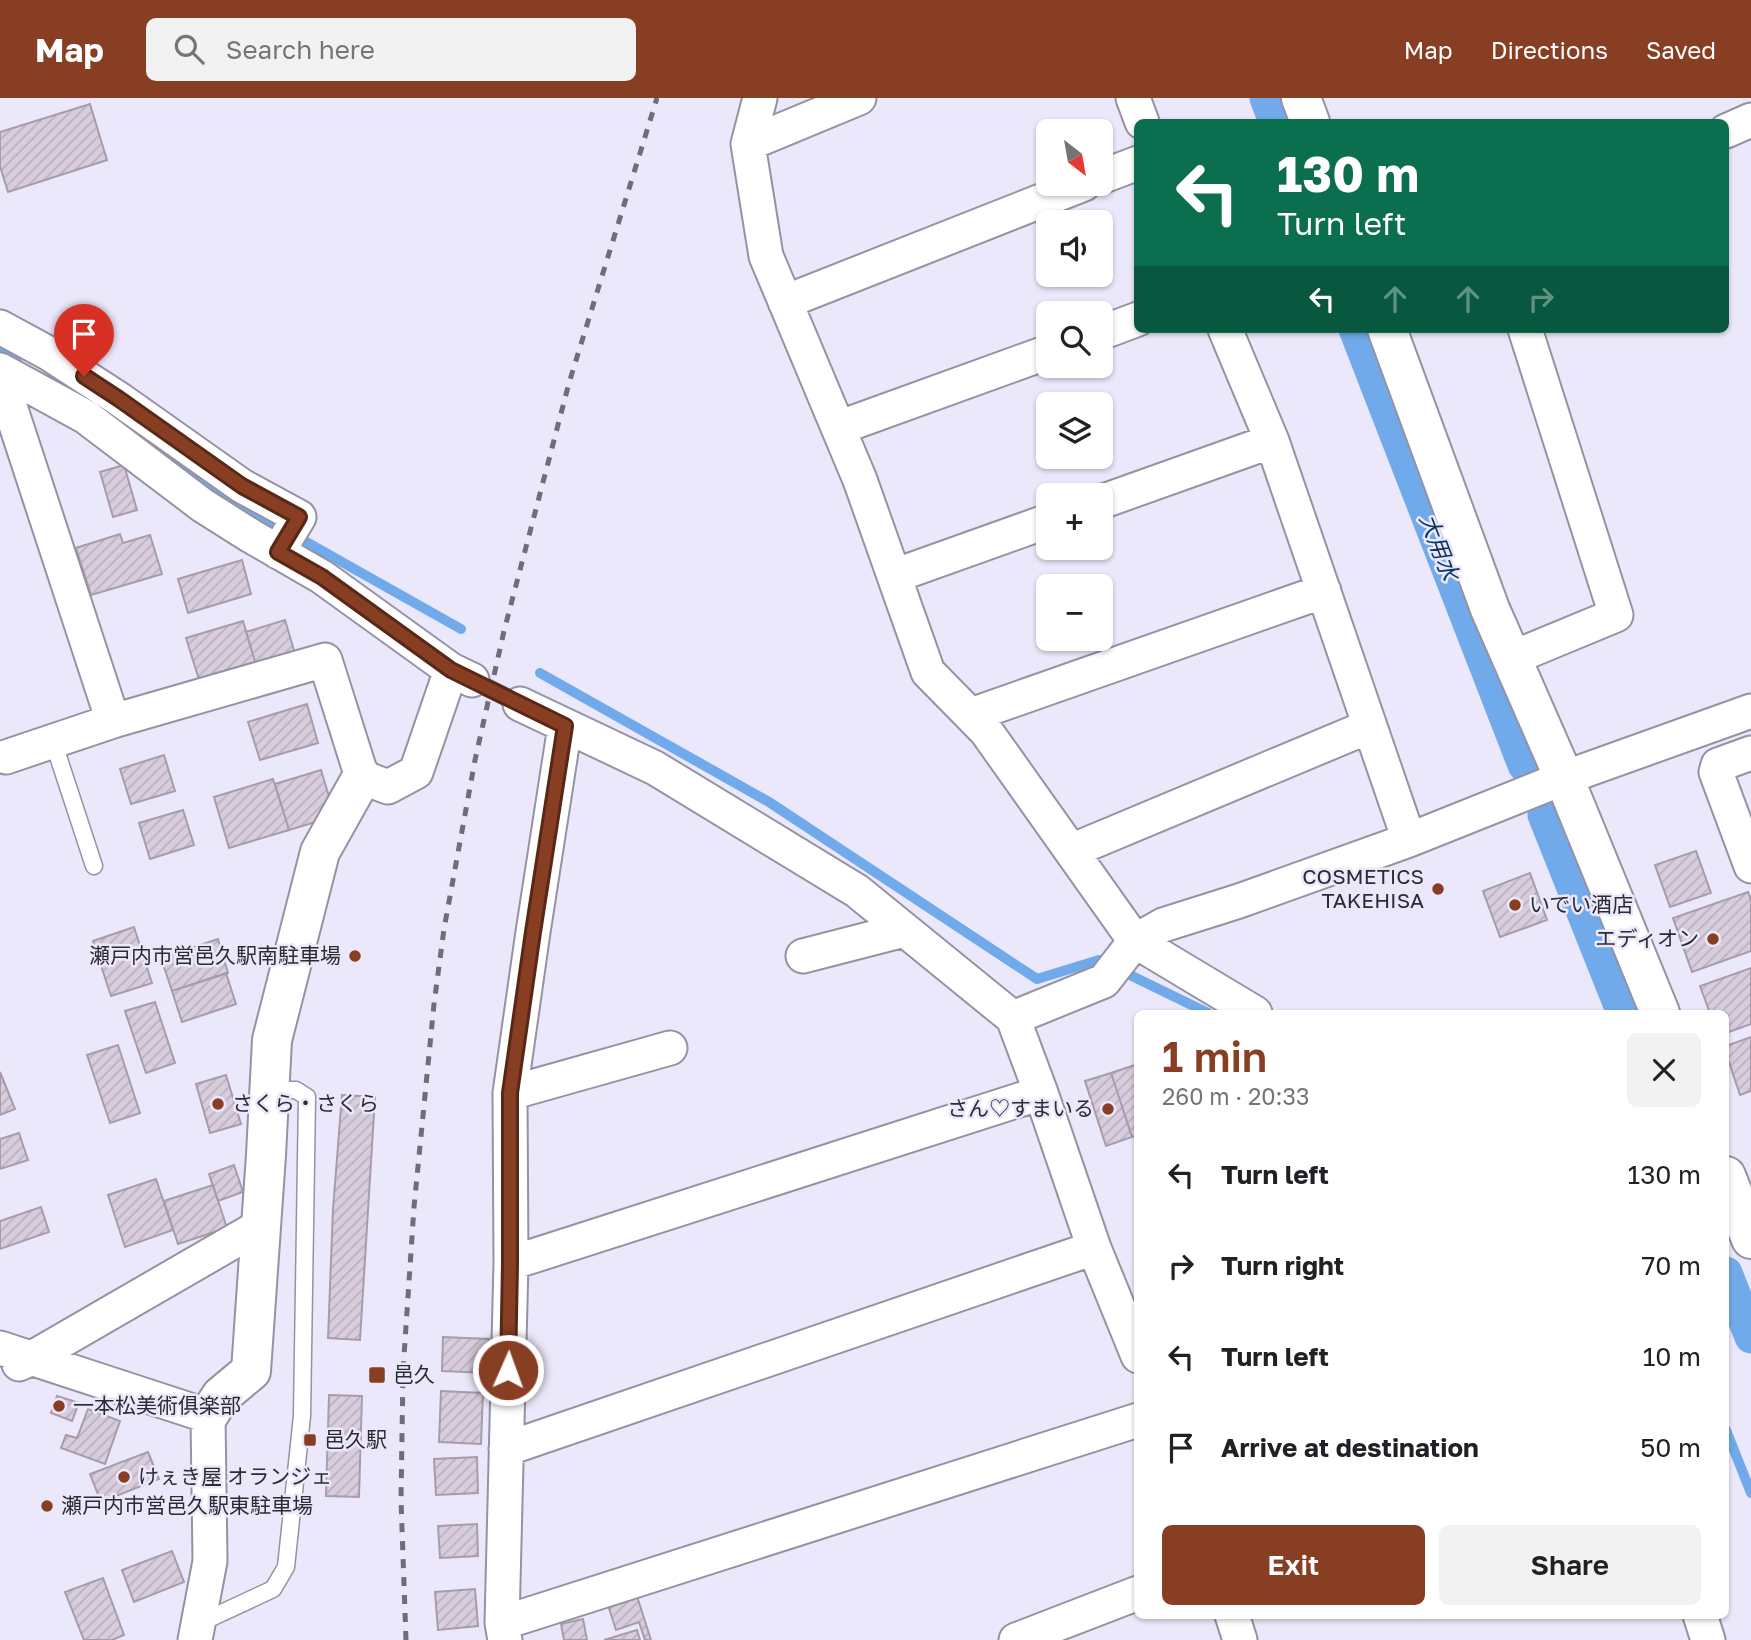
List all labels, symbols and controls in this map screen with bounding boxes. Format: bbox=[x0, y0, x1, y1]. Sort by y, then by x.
search box bbox=[146, 18, 636, 81]
text: Map bbox=[35, 30, 104, 69]
icon: search bbox=[170, 30, 208, 68]
text: Search here bbox=[226, 34, 375, 65]
text: Map bbox=[1404, 35, 1453, 64]
text: Directions bbox=[1491, 35, 1608, 64]
text: Saved bbox=[1646, 35, 1716, 64]
north arrow bbox=[1036, 119, 1113, 196]
map controls bbox=[1036, 119, 1113, 651]
text: 130 m bbox=[1277, 144, 1419, 203]
icon: left bbox=[1162, 147, 1253, 238]
text: Turn left bbox=[1277, 204, 1406, 242]
button: sound bbox=[1036, 210, 1113, 287]
icon: left bbox=[1303, 280, 1341, 318]
icon: ahead bbox=[1376, 280, 1414, 318]
icon: ahead bbox=[1449, 280, 1487, 318]
icon: right bbox=[1522, 280, 1560, 318]
button: search bbox=[1036, 301, 1113, 378]
pin bbox=[54, 304, 114, 376]
icon: arrive bbox=[65, 315, 103, 353]
button: layers bbox=[1036, 392, 1113, 469]
button: + bbox=[1036, 483, 1113, 560]
water label: 大用水 bbox=[1414, 509, 1466, 587]
button: − bbox=[1036, 574, 1113, 651]
place label: COSMETICS TAKEHISA bbox=[1302, 863, 1424, 913]
marker: COSMETICS TAKEHISA bbox=[1430, 881, 1446, 897]
place label: いでい酒店 bbox=[1529, 891, 1633, 917]
marker: いでい酒店 bbox=[1507, 897, 1523, 913]
place label: エディオン bbox=[1595, 925, 1699, 951]
marker: エディオン bbox=[1705, 931, 1721, 947]
place label: 瀬戸内市営邑久駅南駐車場 bbox=[89, 942, 341, 968]
marker: 瀬戸内市営邑久駅南駐車場 bbox=[347, 948, 363, 964]
text: 1 min bbox=[1162, 1031, 1267, 1081]
button: close bbox=[1627, 1033, 1701, 1107]
text: 260 m · 20:33 bbox=[1162, 1082, 1309, 1110]
place label: さくら・さくら bbox=[232, 1090, 379, 1116]
place label: さん♡すまいる bbox=[947, 1095, 1094, 1121]
marker: さくら・さくら bbox=[210, 1096, 226, 1112]
marker: さん♡すまいる bbox=[1100, 1101, 1116, 1117]
icon: left bbox=[1162, 1156, 1200, 1194]
text: Turn left bbox=[1221, 1159, 1329, 1190]
text: 130 m bbox=[1628, 1159, 1701, 1190]
icon: right bbox=[1162, 1247, 1200, 1285]
text: Turn right bbox=[1221, 1250, 1344, 1281]
text: 70 m bbox=[1642, 1250, 1701, 1281]
position arrow bbox=[471, 1333, 545, 1407]
icon: left bbox=[1162, 1338, 1200, 1376]
text: Turn left bbox=[1221, 1341, 1329, 1372]
text: 10 m bbox=[1643, 1341, 1701, 1372]
place label: 邑久 bbox=[393, 1361, 435, 1387]
marker: 邑久 bbox=[367, 1365, 387, 1385]
place label: 一本松美術俱楽部 bbox=[73, 1392, 241, 1418]
marker: 一本松美術俱楽部 bbox=[51, 1398, 67, 1414]
place label: 邑久駅 bbox=[324, 1426, 387, 1452]
icon: arrive bbox=[1162, 1429, 1200, 1467]
marker: 邑久駅 bbox=[302, 1432, 318, 1448]
text: Arrive at destination bbox=[1221, 1432, 1479, 1463]
text: 50 m bbox=[1640, 1432, 1701, 1463]
place label: けぇき屋 オランジェ bbox=[138, 1463, 332, 1489]
marker: けぇき屋 オランジェ bbox=[116, 1469, 132, 1485]
place label: 瀬戸内市営邑久駅東駐車場 bbox=[61, 1492, 313, 1518]
marker: 瀬戸内市営邑久駅東駐車場 bbox=[39, 1498, 55, 1514]
button: Exit bbox=[1162, 1525, 1425, 1605]
button: Share bbox=[1439, 1525, 1701, 1605]

